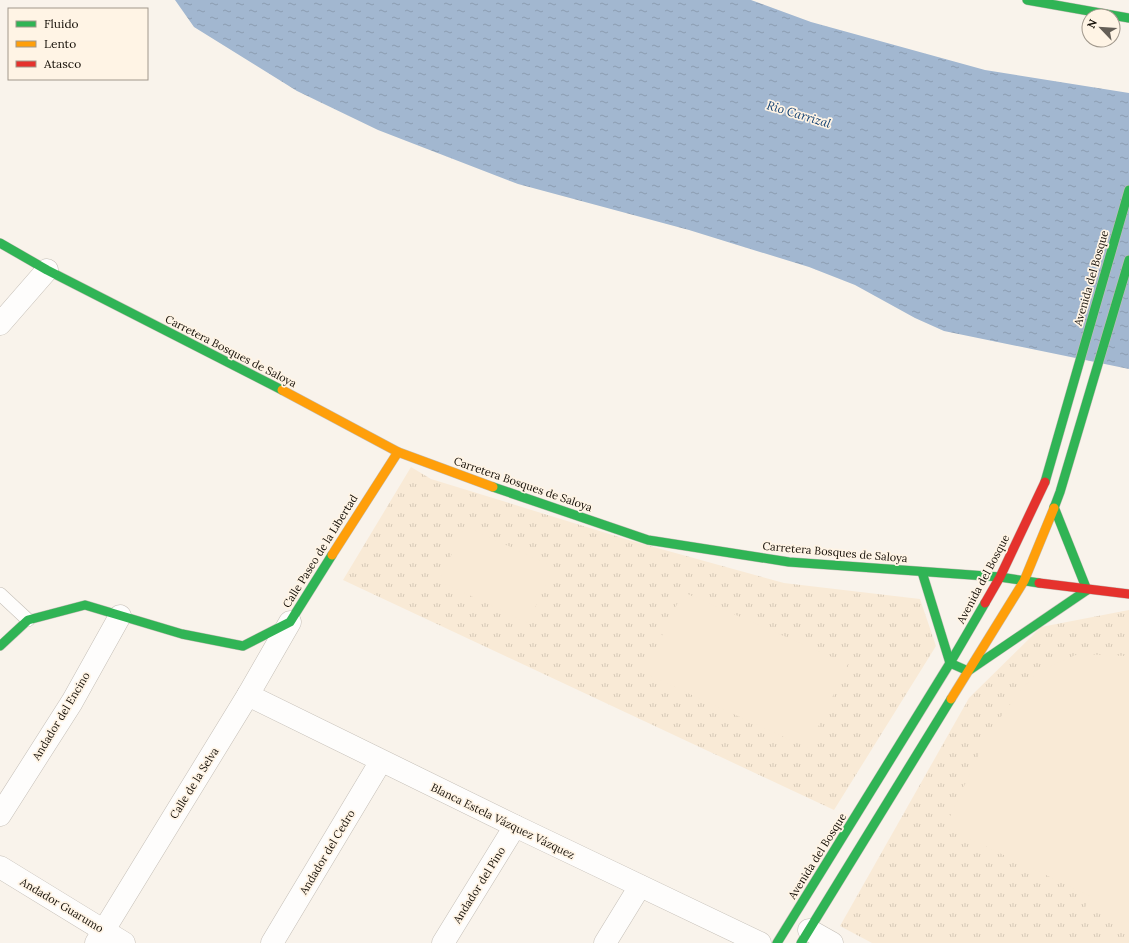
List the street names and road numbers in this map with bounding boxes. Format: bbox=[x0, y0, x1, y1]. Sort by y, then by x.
street label: Avenida del Bosque bbox=[1070, 229, 1111, 328]
street label: Carretera Bosques de Saloya bbox=[163, 312, 299, 390]
street label: Carretera Bosques de Saloya bbox=[452, 454, 594, 514]
street label: Calle Paseo de la Libertad bbox=[279, 491, 361, 610]
street label: Avenida del Bosque bbox=[953, 532, 1012, 627]
street label: Carretera Bosques de Saloya bbox=[762, 539, 908, 565]
street label: Andador del Encino bbox=[29, 669, 93, 764]
street label: Calle de la Selva bbox=[166, 744, 222, 821]
street label: Blanca Estela Vázquez Vázquez bbox=[429, 780, 578, 862]
street label: Andador del Cedro bbox=[296, 807, 358, 898]
street label: Avenida del Bosque bbox=[784, 810, 849, 902]
street label: Andador del Pino bbox=[449, 844, 508, 927]
street label: Andador Guarumo bbox=[17, 874, 106, 935]

